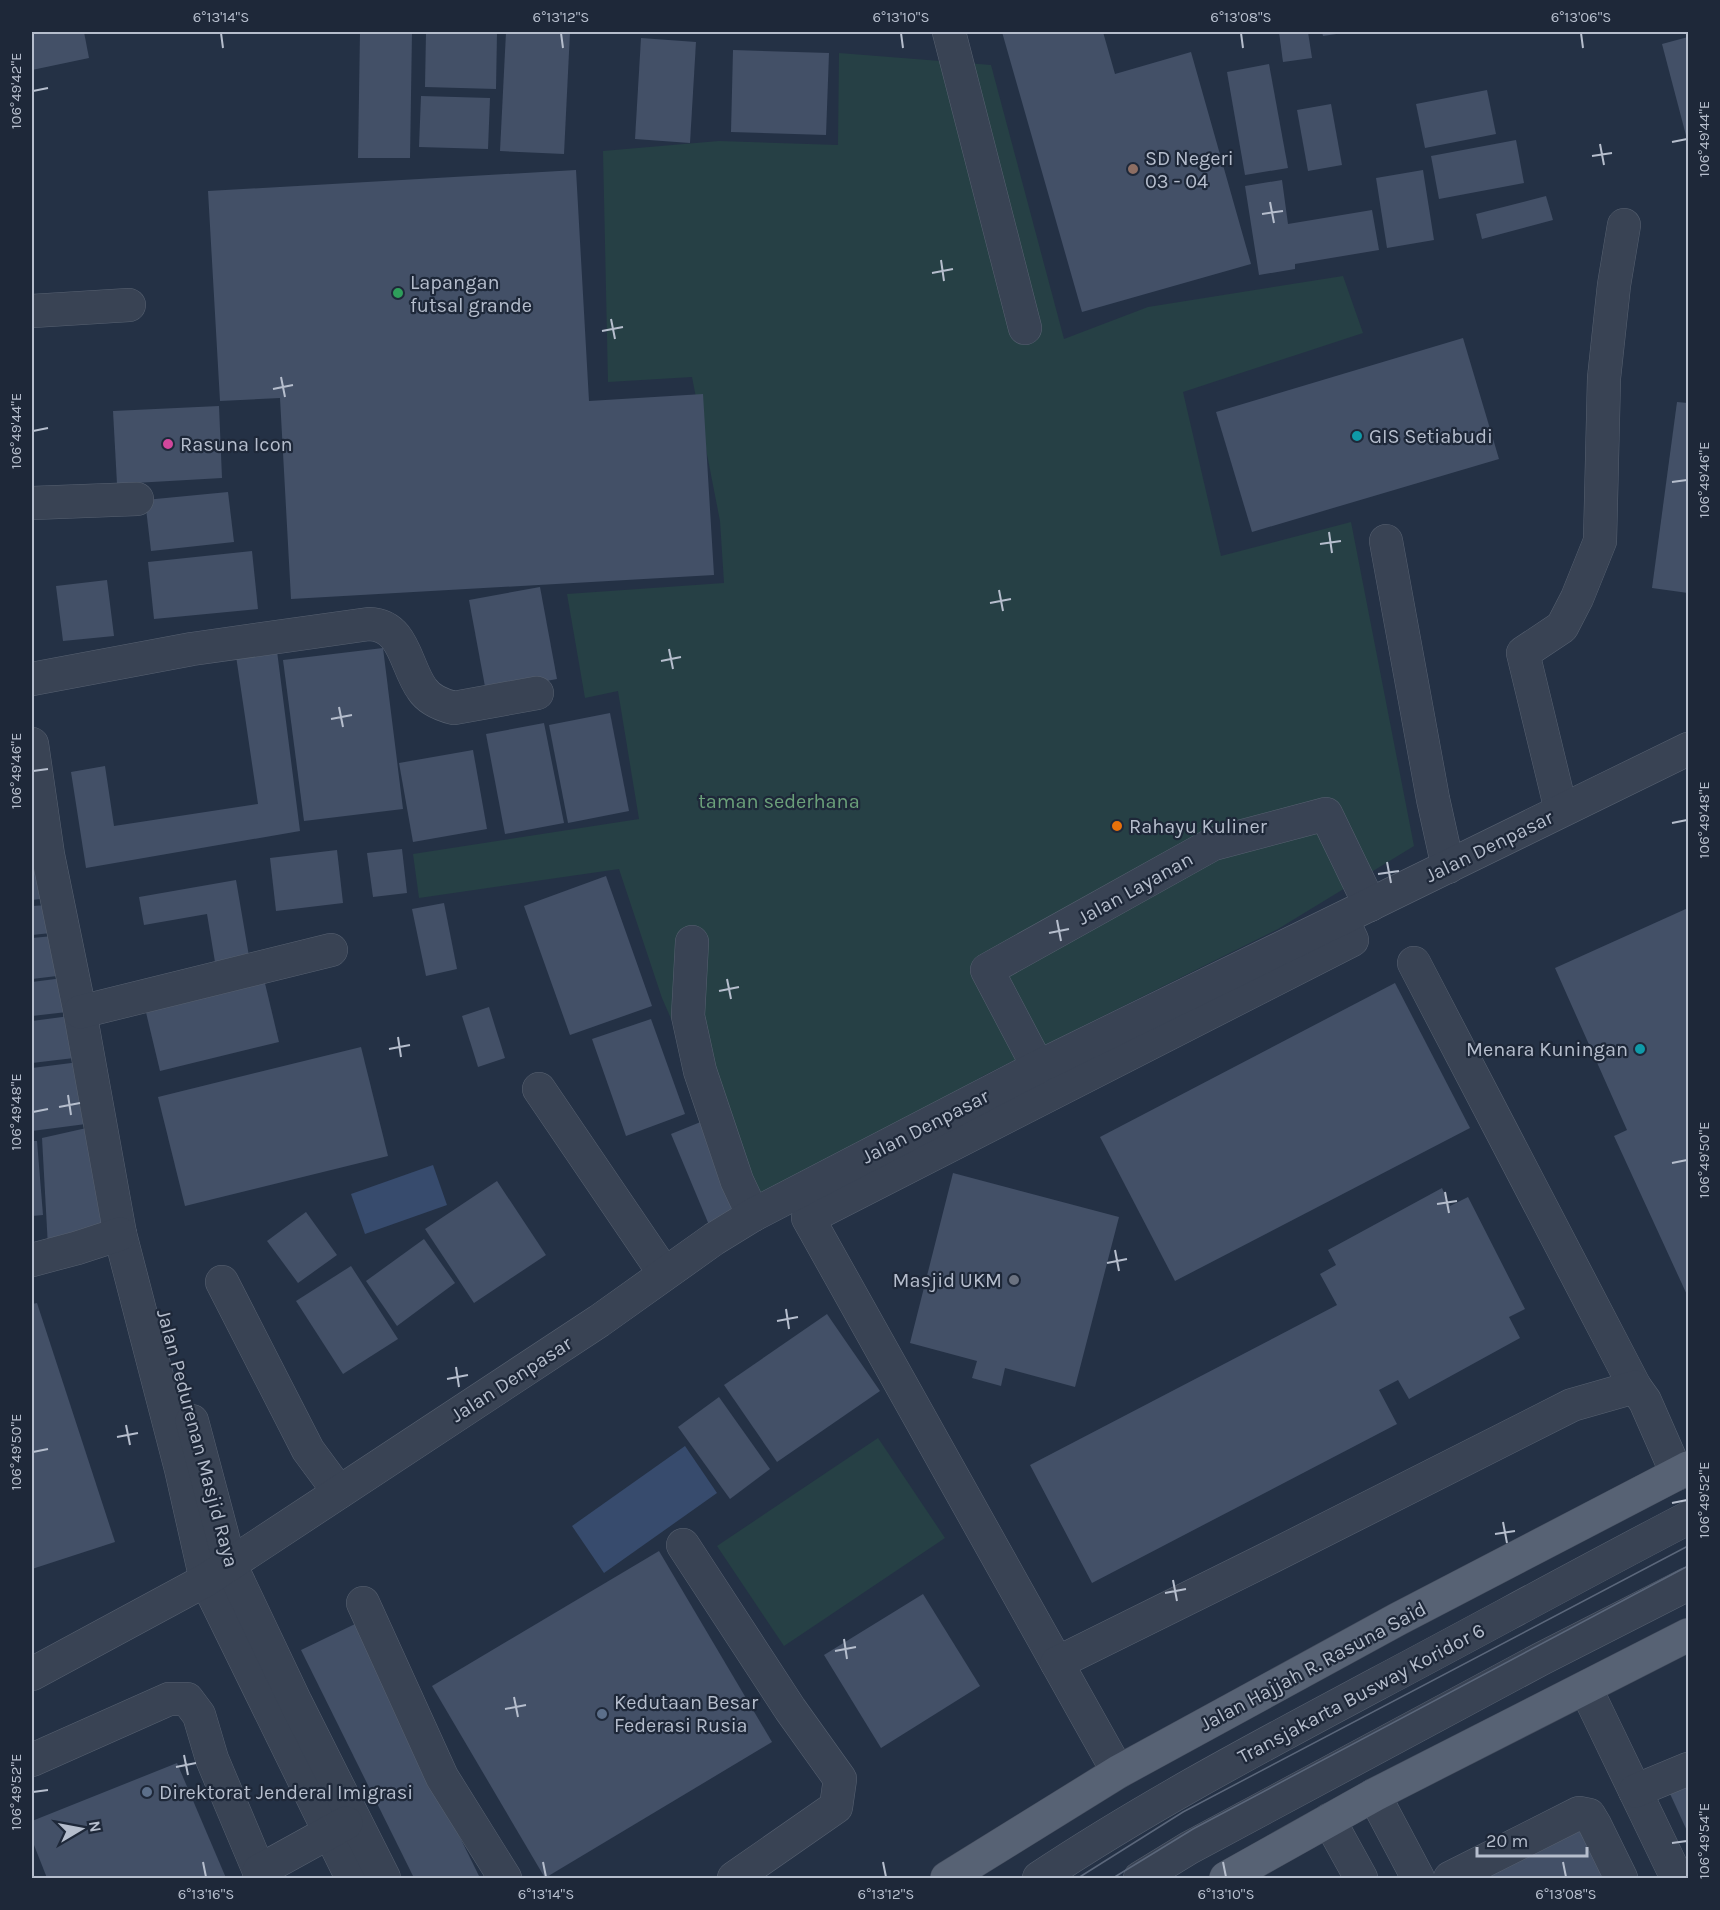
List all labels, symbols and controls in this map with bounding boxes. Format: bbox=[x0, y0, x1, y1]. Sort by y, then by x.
text: 6°13'14"S bbox=[193, 8, 249, 26]
text: 6°13'12"S bbox=[533, 8, 589, 26]
text: 6°13'10"S bbox=[872, 8, 930, 26]
text: 6°13'08"S bbox=[1210, 8, 1272, 26]
text: 6°13'06"S bbox=[1551, 8, 1611, 26]
text: 106°49'42"E bbox=[7, 53, 25, 129]
text: 106°49'44"E bbox=[1695, 101, 1713, 177]
place label: SD Negeri 03 - 04 bbox=[1145, 147, 1234, 193]
marker: SD Negeri 03 - 04 bbox=[1126, 162, 1140, 176]
place label: Lapangan futsal grande bbox=[410, 271, 532, 317]
marker: Lapangan futsal grande bbox=[391, 286, 405, 300]
text: 106°49'44"E bbox=[7, 393, 25, 469]
place label: GIS Setiabudi bbox=[1369, 425, 1493, 448]
marker: GIS Setiabudi bbox=[1350, 429, 1364, 443]
place label: Rasuna Icon bbox=[180, 433, 293, 456]
marker: Rasuna Icon bbox=[161, 437, 175, 451]
text: 106°49'46"E bbox=[1695, 442, 1713, 518]
text: 106°49'46"E bbox=[7, 733, 25, 809]
text: 106°49'48"E bbox=[1695, 781, 1713, 859]
park label: taman sederhana bbox=[698, 790, 860, 813]
street label: Jalan Denpasar bbox=[1421, 805, 1558, 887]
place label: Rahayu Kuliner bbox=[1129, 815, 1268, 838]
marker: Rahayu Kuliner bbox=[1110, 819, 1124, 833]
street label: Jalan Layanan bbox=[1074, 847, 1197, 930]
place label: Menara Kuningan bbox=[1466, 1038, 1628, 1061]
marker: Menara Kuningan bbox=[1633, 1042, 1647, 1056]
text: 106°49'48"E bbox=[7, 1073, 25, 1151]
street label: Jalan Denpasar bbox=[858, 1084, 993, 1168]
text: 106°49'50"E bbox=[1695, 1121, 1713, 1199]
place label: Masjid UKM bbox=[893, 1269, 1002, 1292]
marker: Masjid UKM bbox=[1007, 1273, 1021, 1287]
street label: Jalan Pedurenan Masjid Raya bbox=[152, 1307, 243, 1570]
street label: Jalan Denpasar bbox=[447, 1331, 577, 1427]
text: 106°49'50"E bbox=[7, 1413, 25, 1491]
text: 106°49'52"E bbox=[1695, 1462, 1713, 1538]
street label: Jalan Hajjah R. Rasuna Said bbox=[1196, 1597, 1430, 1736]
street label: Transjakarta Busway Koridor 6 bbox=[1234, 1618, 1489, 1769]
place label: Kedutaan Besar Federasi Rusia bbox=[614, 1691, 759, 1737]
marker: Kedutaan Besar Federasi Rusia bbox=[595, 1707, 609, 1721]
text: 106°49'52"E bbox=[7, 1754, 25, 1830]
place label: Direktorat Jenderal Imigrasi bbox=[159, 1781, 413, 1804]
marker: Direktorat Jenderal Imigrasi bbox=[140, 1785, 154, 1799]
north arrow bbox=[51, 1799, 111, 1859]
text: 106°49'54"E bbox=[1695, 1803, 1713, 1879]
text: N bbox=[85, 1819, 106, 1834]
scale bar bbox=[1477, 1820, 1586, 1858]
text: 20 m bbox=[1486, 1830, 1528, 1852]
text: 6°13'16"S bbox=[178, 1885, 234, 1903]
text: 6°13'14"S bbox=[518, 1885, 574, 1903]
text: 6°13'12"S bbox=[858, 1885, 914, 1903]
text: 6°13'10"S bbox=[1197, 1885, 1255, 1903]
text: 6°13'08"S bbox=[1535, 1885, 1597, 1903]

